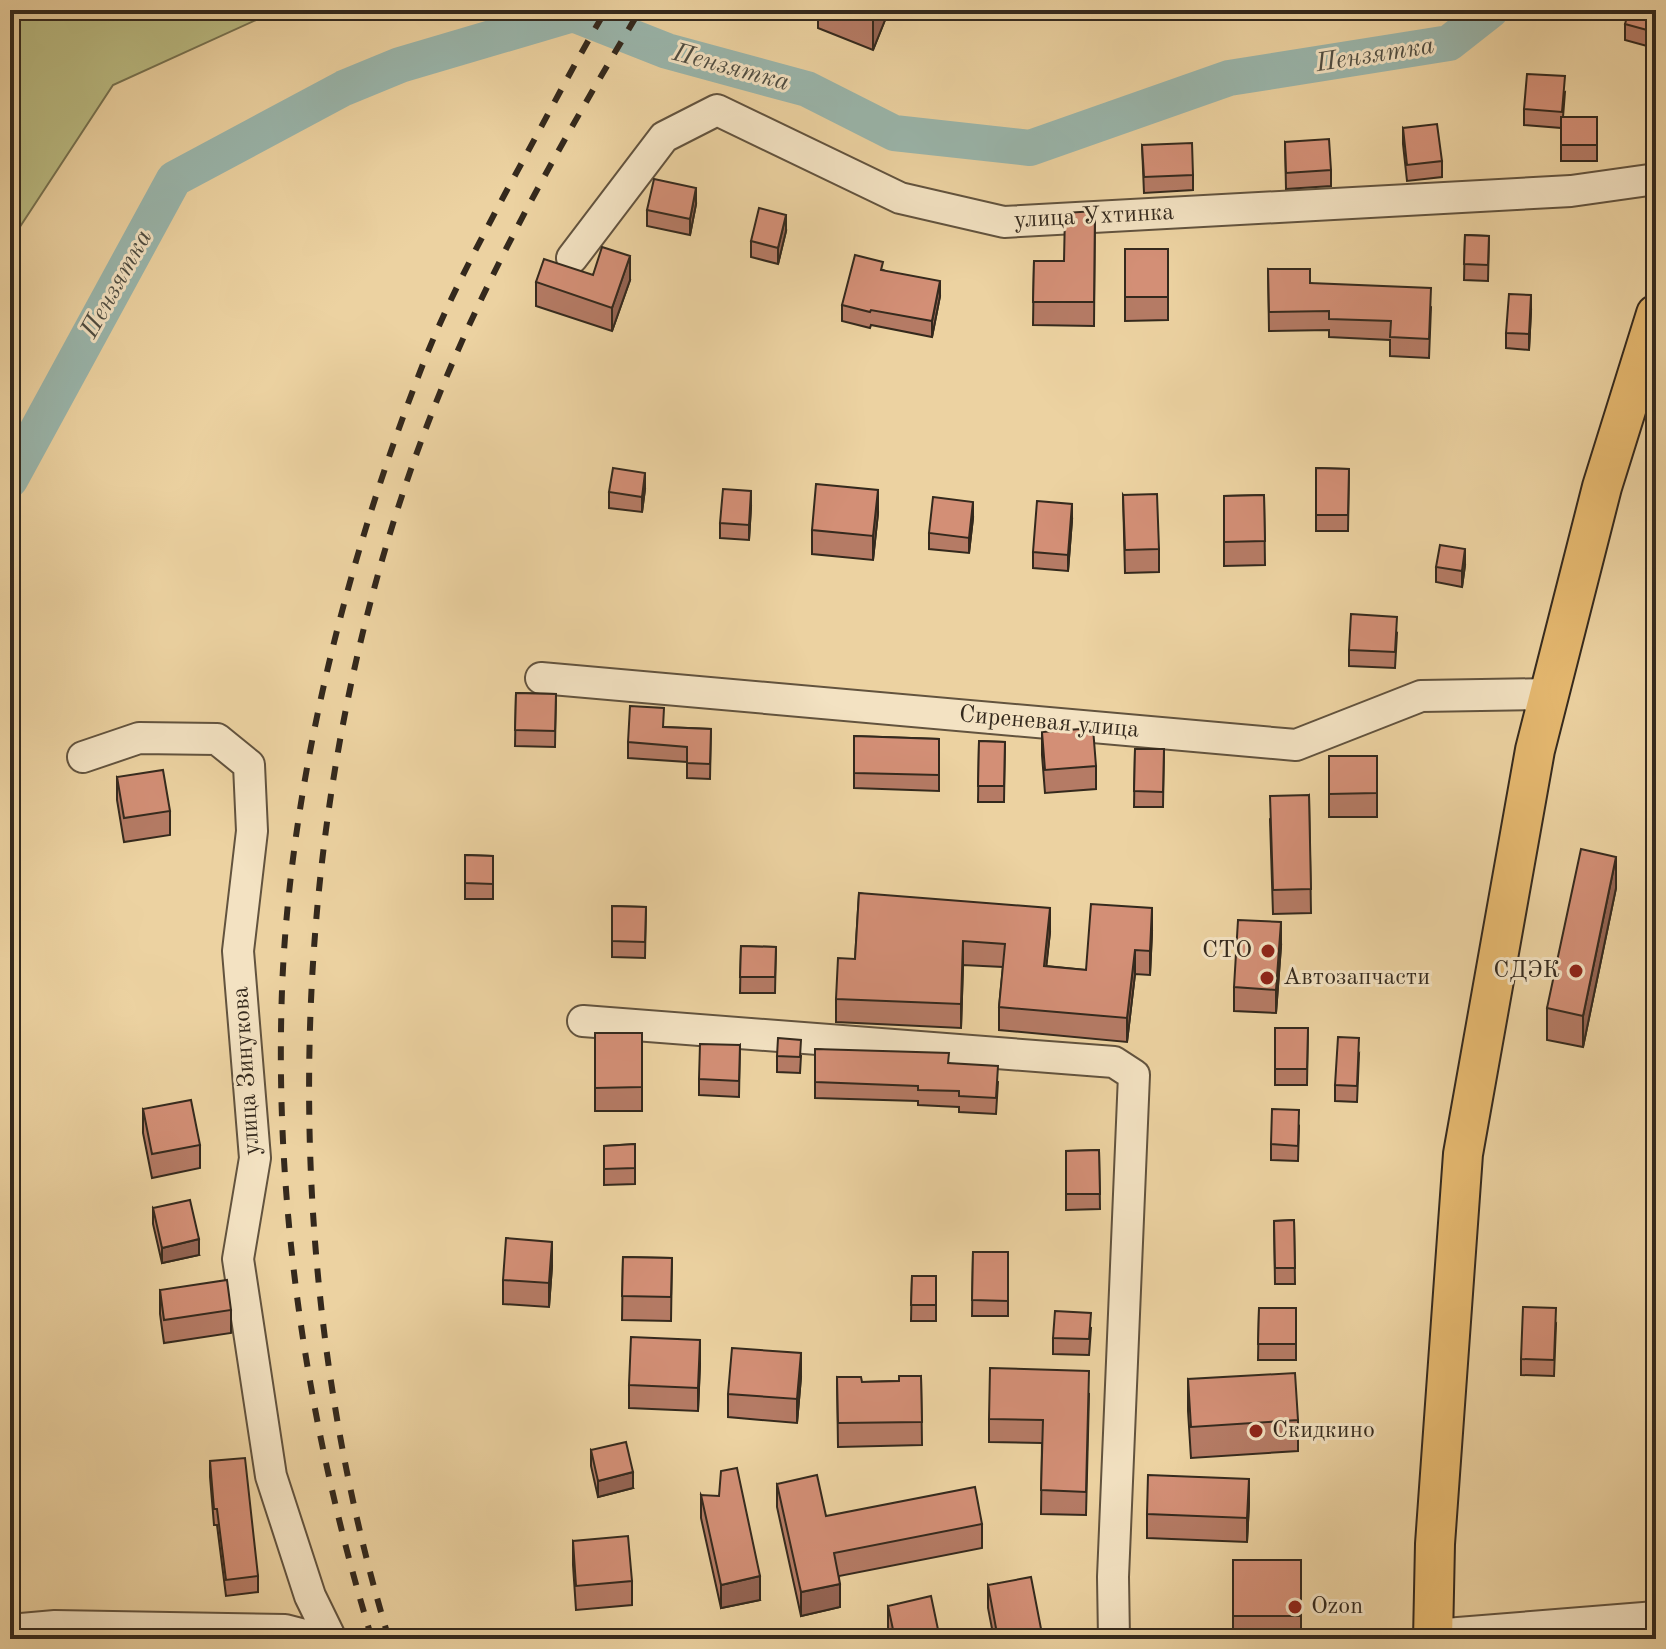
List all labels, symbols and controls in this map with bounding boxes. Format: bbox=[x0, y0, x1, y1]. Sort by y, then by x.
water label: Пензятка bbox=[1313, 33, 1436, 77]
water label: Пензятка bbox=[669, 40, 792, 96]
street label: улица Ухтинка bbox=[1013, 201, 1175, 233]
water label: Пензятка bbox=[76, 225, 157, 344]
street label: Сиреневая улица bbox=[958, 703, 1140, 743]
place label: СТО bbox=[1202, 939, 1252, 963]
marker: СТО bbox=[1259, 942, 1277, 960]
place label: СДЭК bbox=[1493, 959, 1560, 983]
marker: СДЭК bbox=[1567, 962, 1585, 980]
place label: Автозапчасти bbox=[1283, 966, 1430, 990]
marker: Автозапчасти bbox=[1258, 969, 1276, 987]
street label: улица Зинукова bbox=[229, 986, 265, 1156]
place label: Скидкино bbox=[1272, 1419, 1375, 1443]
marker: Скидкино bbox=[1247, 1422, 1265, 1440]
place label: Ozon bbox=[1311, 1595, 1363, 1619]
marker: Ozon bbox=[1286, 1598, 1304, 1616]

